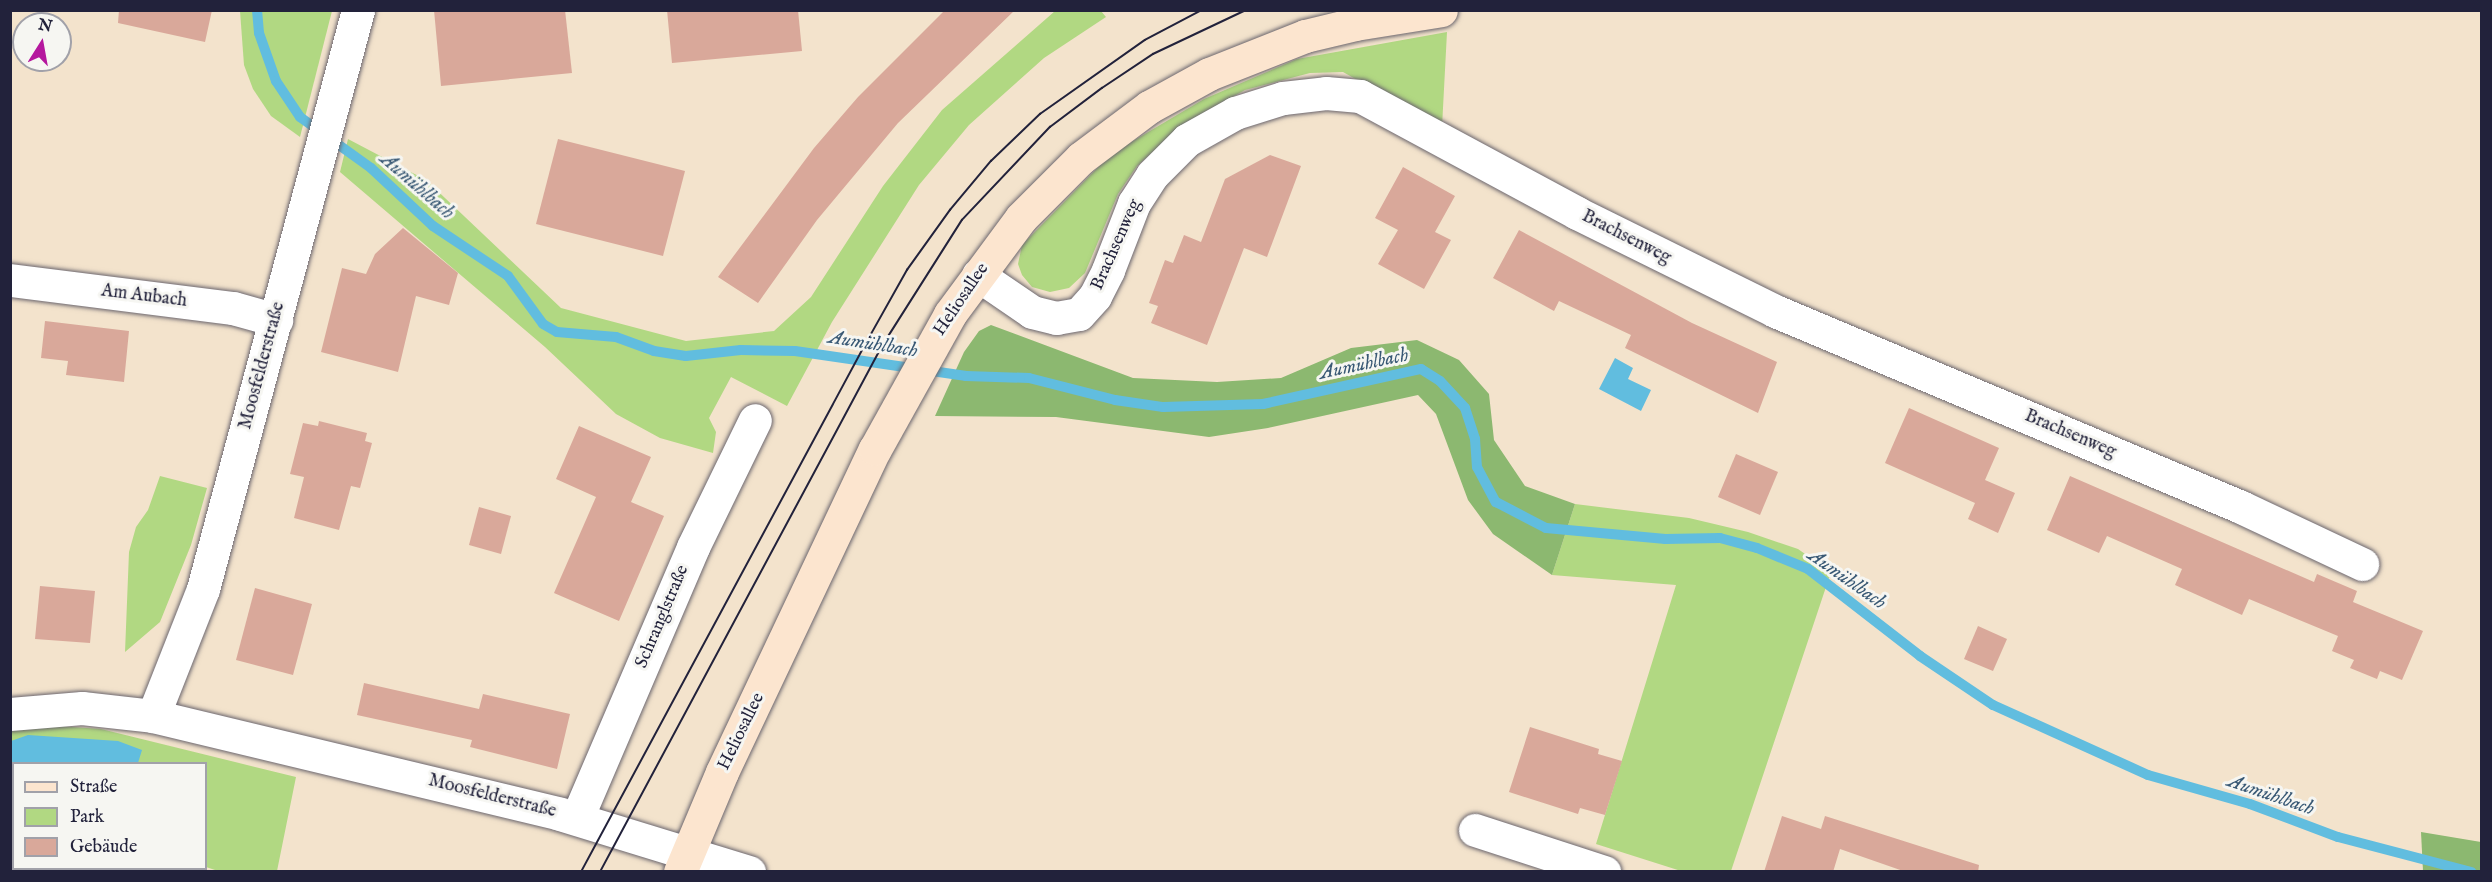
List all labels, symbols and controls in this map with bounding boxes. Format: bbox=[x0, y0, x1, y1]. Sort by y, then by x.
north arrow bbox=[12, 12, 72, 72]
text: N bbox=[36, 15, 54, 37]
water label: Aumühlbach bbox=[375, 147, 459, 225]
street label: Brachsenweg bbox=[1087, 196, 1147, 294]
street label: Brachsenweg bbox=[1578, 206, 1674, 270]
street label: Heliosallee bbox=[930, 259, 994, 341]
street label: Am Aubach bbox=[100, 281, 188, 313]
street label: Moosfelderstraße bbox=[236, 300, 290, 432]
water label: Aumühlbach bbox=[827, 325, 919, 363]
water label: Aumühlbach bbox=[1317, 343, 1411, 385]
street label: Brachsenweg bbox=[2021, 406, 2119, 464]
water label: Aumühlbach bbox=[1803, 543, 1891, 615]
street label: Schranglstraße bbox=[632, 562, 694, 672]
street label: Heliosallee bbox=[714, 690, 770, 774]
legend bbox=[12, 762, 207, 870]
water label: Aumühlbach bbox=[2225, 769, 2317, 821]
street label: Moosfelderstraße bbox=[426, 771, 558, 823]
text: Straße bbox=[70, 776, 117, 799]
text: Park bbox=[70, 806, 104, 829]
text: Gebäude bbox=[70, 836, 137, 859]

